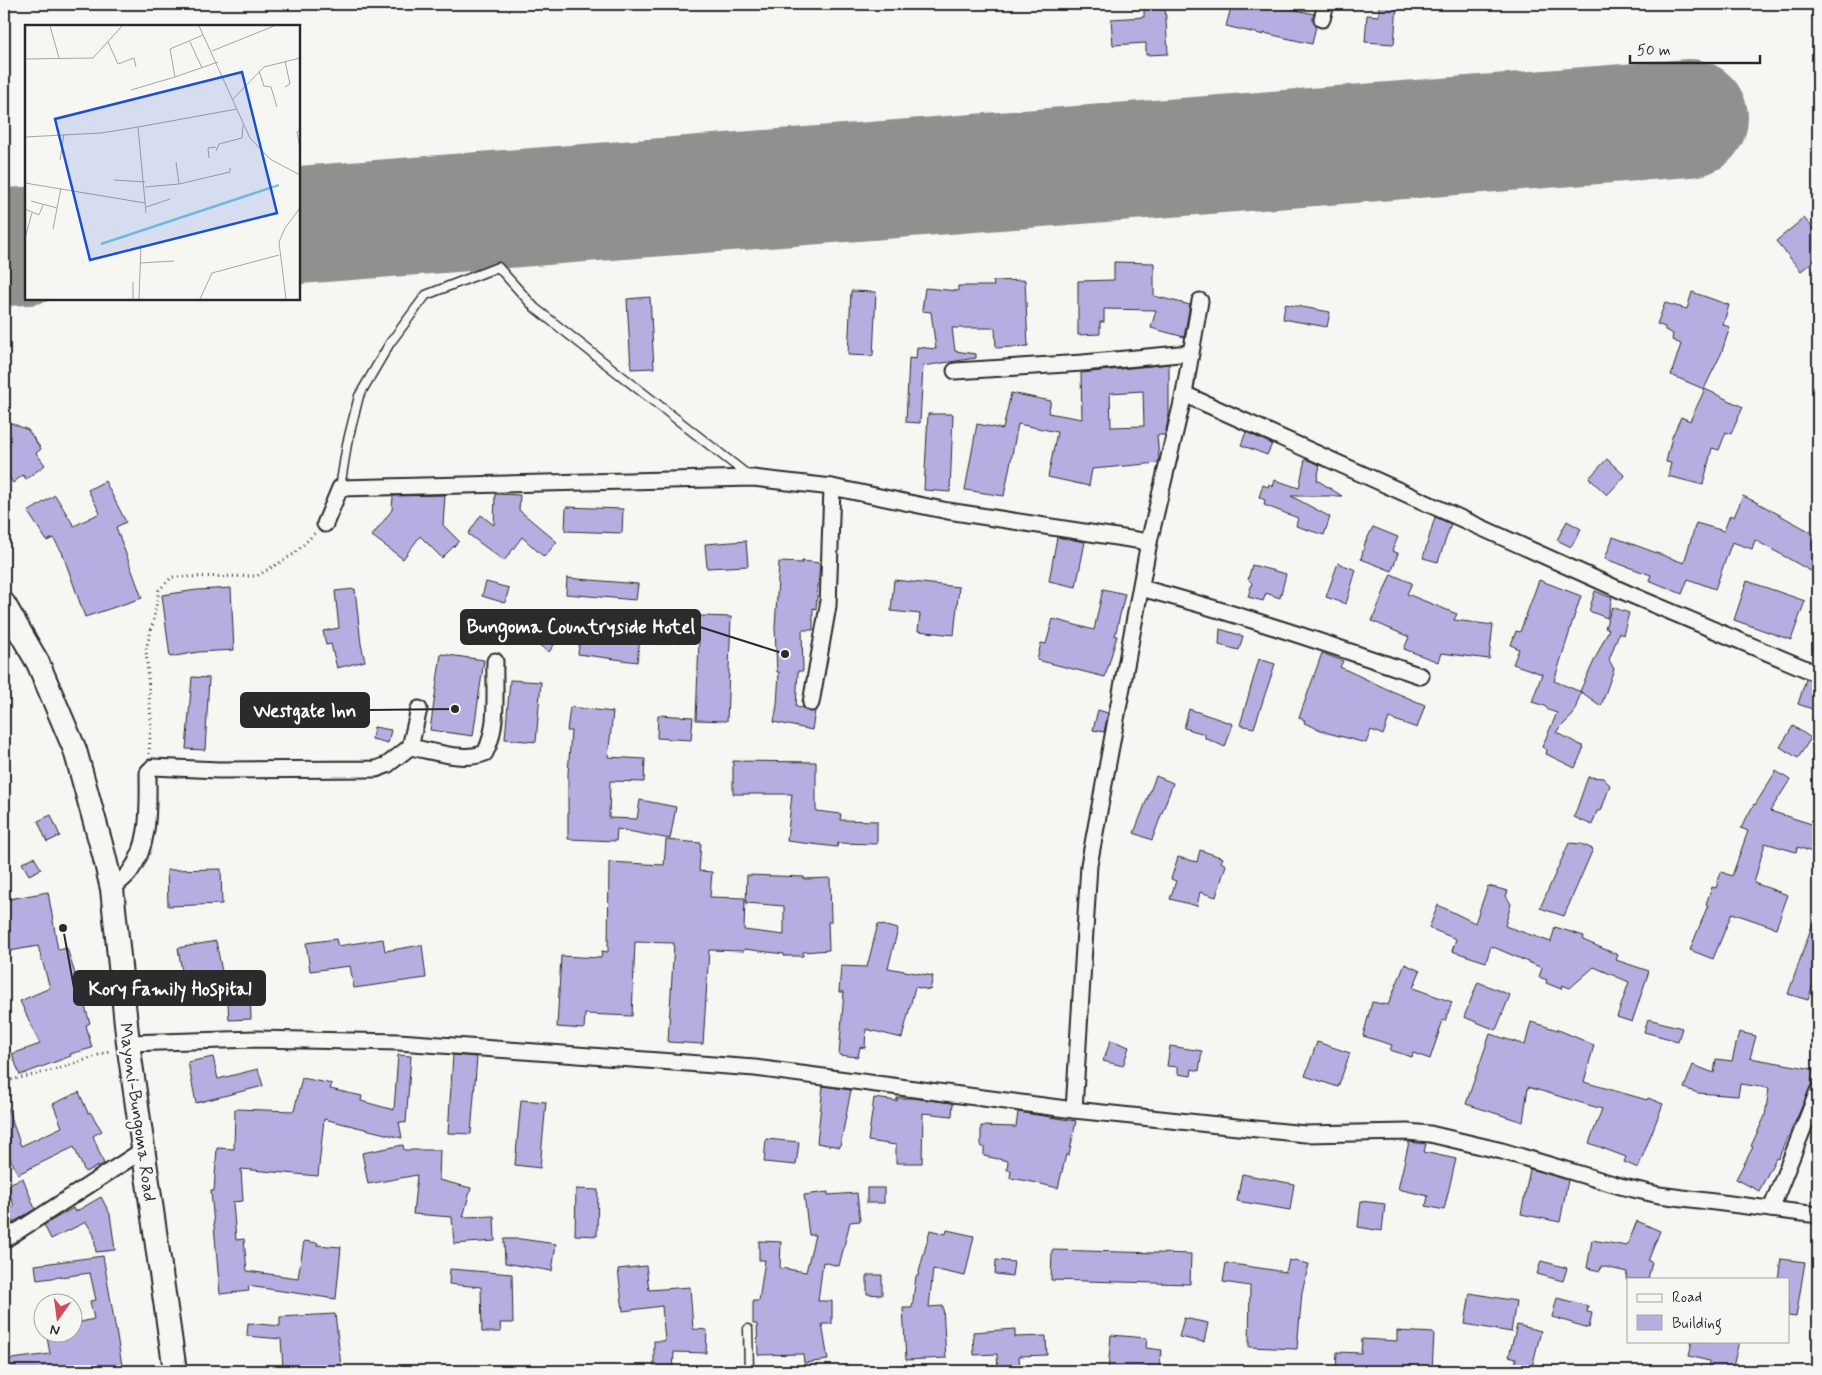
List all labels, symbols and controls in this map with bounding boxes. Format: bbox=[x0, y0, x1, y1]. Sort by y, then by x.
inset map bbox=[25, 25, 300, 300]
scale bar bbox=[1630, 32, 1760, 64]
text: 50 m bbox=[1637, 41, 1671, 61]
callout: Bungoma Countryside Hotel bbox=[461, 610, 700, 644]
text: Bungoma Countryside Hotel bbox=[467, 615, 696, 643]
callout: Westgate Inn bbox=[241, 693, 369, 727]
text: Westgate Inn bbox=[253, 699, 357, 725]
callout: Kory Family Hospital bbox=[74, 971, 265, 1005]
text: Kory Family Hospital bbox=[89, 977, 252, 1003]
street label: Mayoni-Bungoma Road bbox=[112, 1021, 161, 1203]
legend bbox=[1627, 1278, 1790, 1342]
text: Road bbox=[1672, 1288, 1702, 1308]
north arrow bbox=[32, 1292, 82, 1342]
text: Building bbox=[1672, 1314, 1722, 1335]
text: N bbox=[48, 1320, 62, 1340]

